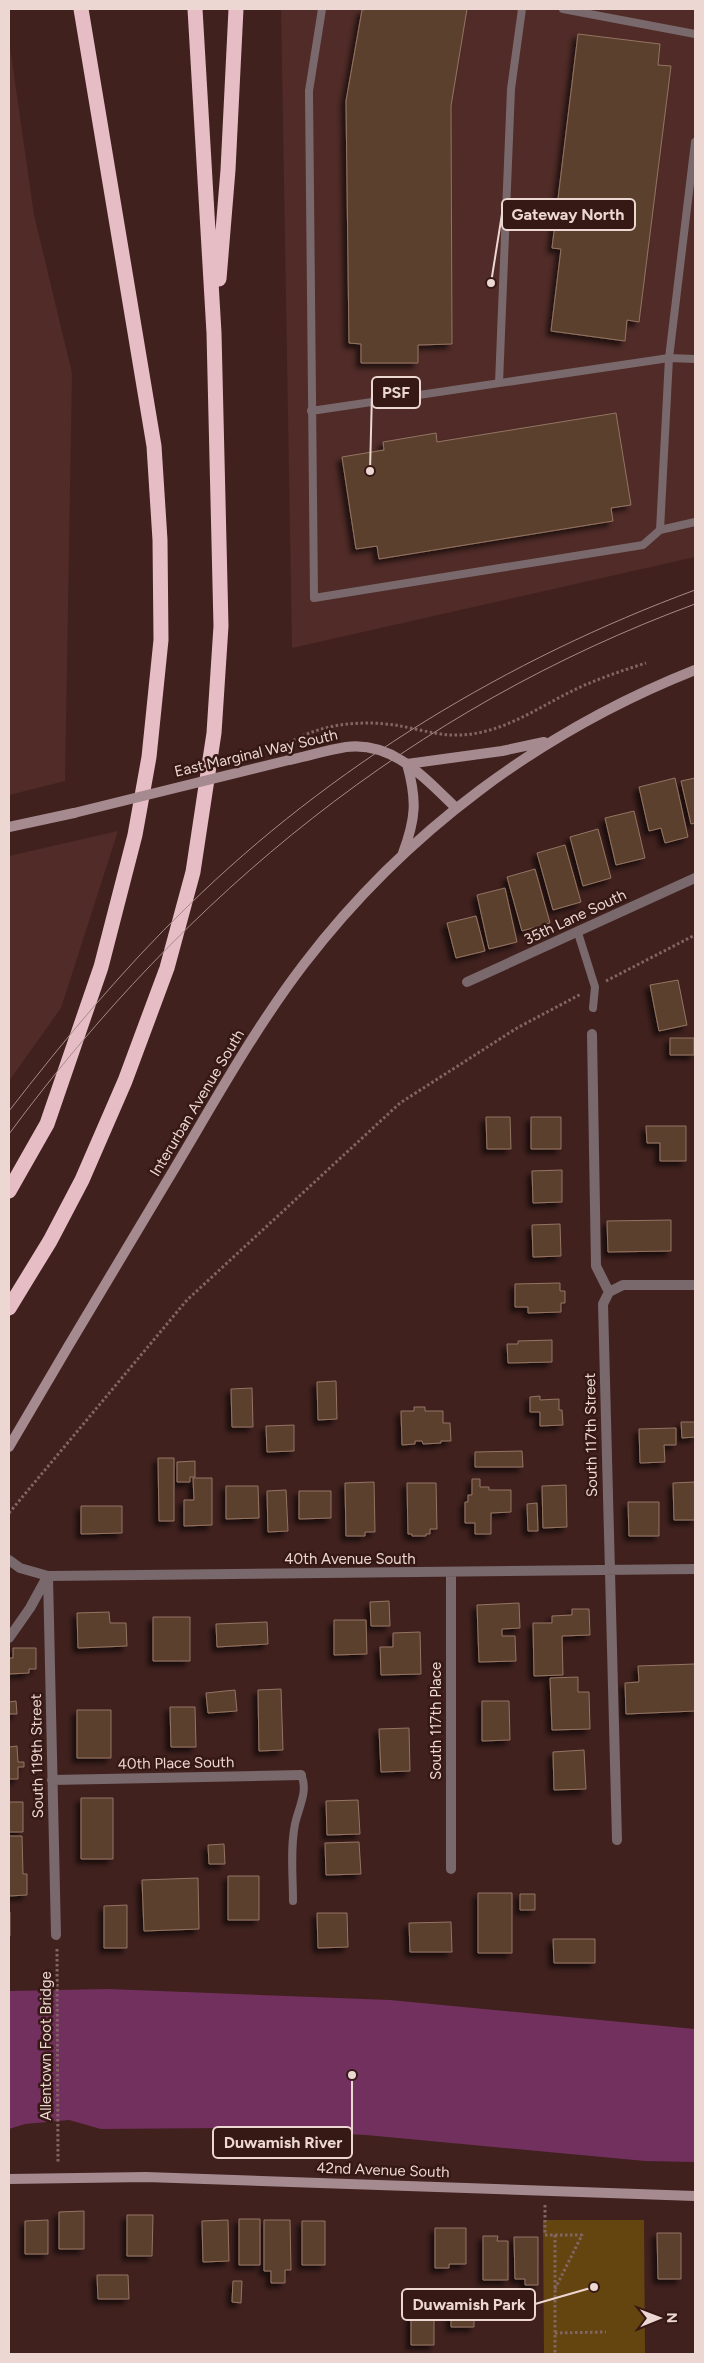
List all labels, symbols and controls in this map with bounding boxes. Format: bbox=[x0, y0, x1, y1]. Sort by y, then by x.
callout: Gateway North bbox=[502, 199, 635, 230]
text: Gateway North bbox=[512, 205, 624, 224]
callout: PSF bbox=[372, 377, 420, 408]
text: PSF bbox=[382, 383, 410, 402]
street label: East Marginal Way South bbox=[173, 725, 339, 781]
street label: 35th Lane South bbox=[521, 885, 629, 949]
street label: Interurban Avenue South bbox=[146, 1026, 248, 1180]
street label: South 117th Street bbox=[581, 1372, 601, 1497]
street label: 40th Avenue South bbox=[284, 1550, 416, 1568]
street label: South 117th Place bbox=[427, 1662, 445, 1780]
street label: South 119th Street bbox=[27, 1693, 47, 1818]
street label: 40th Place South bbox=[118, 1753, 234, 1773]
street label: Allentown Foot Bridge bbox=[37, 1971, 55, 2121]
callout: Duwamish River bbox=[213, 2127, 352, 2158]
text: Duwamish River bbox=[224, 2133, 342, 2152]
street label: 42nd Avenue South bbox=[316, 2159, 450, 2181]
callout: Duwamish Park bbox=[402, 2289, 535, 2320]
north arrow bbox=[634, 2293, 684, 2343]
text: Duwamish Park bbox=[412, 2295, 526, 2314]
text: N bbox=[663, 2312, 680, 2323]

